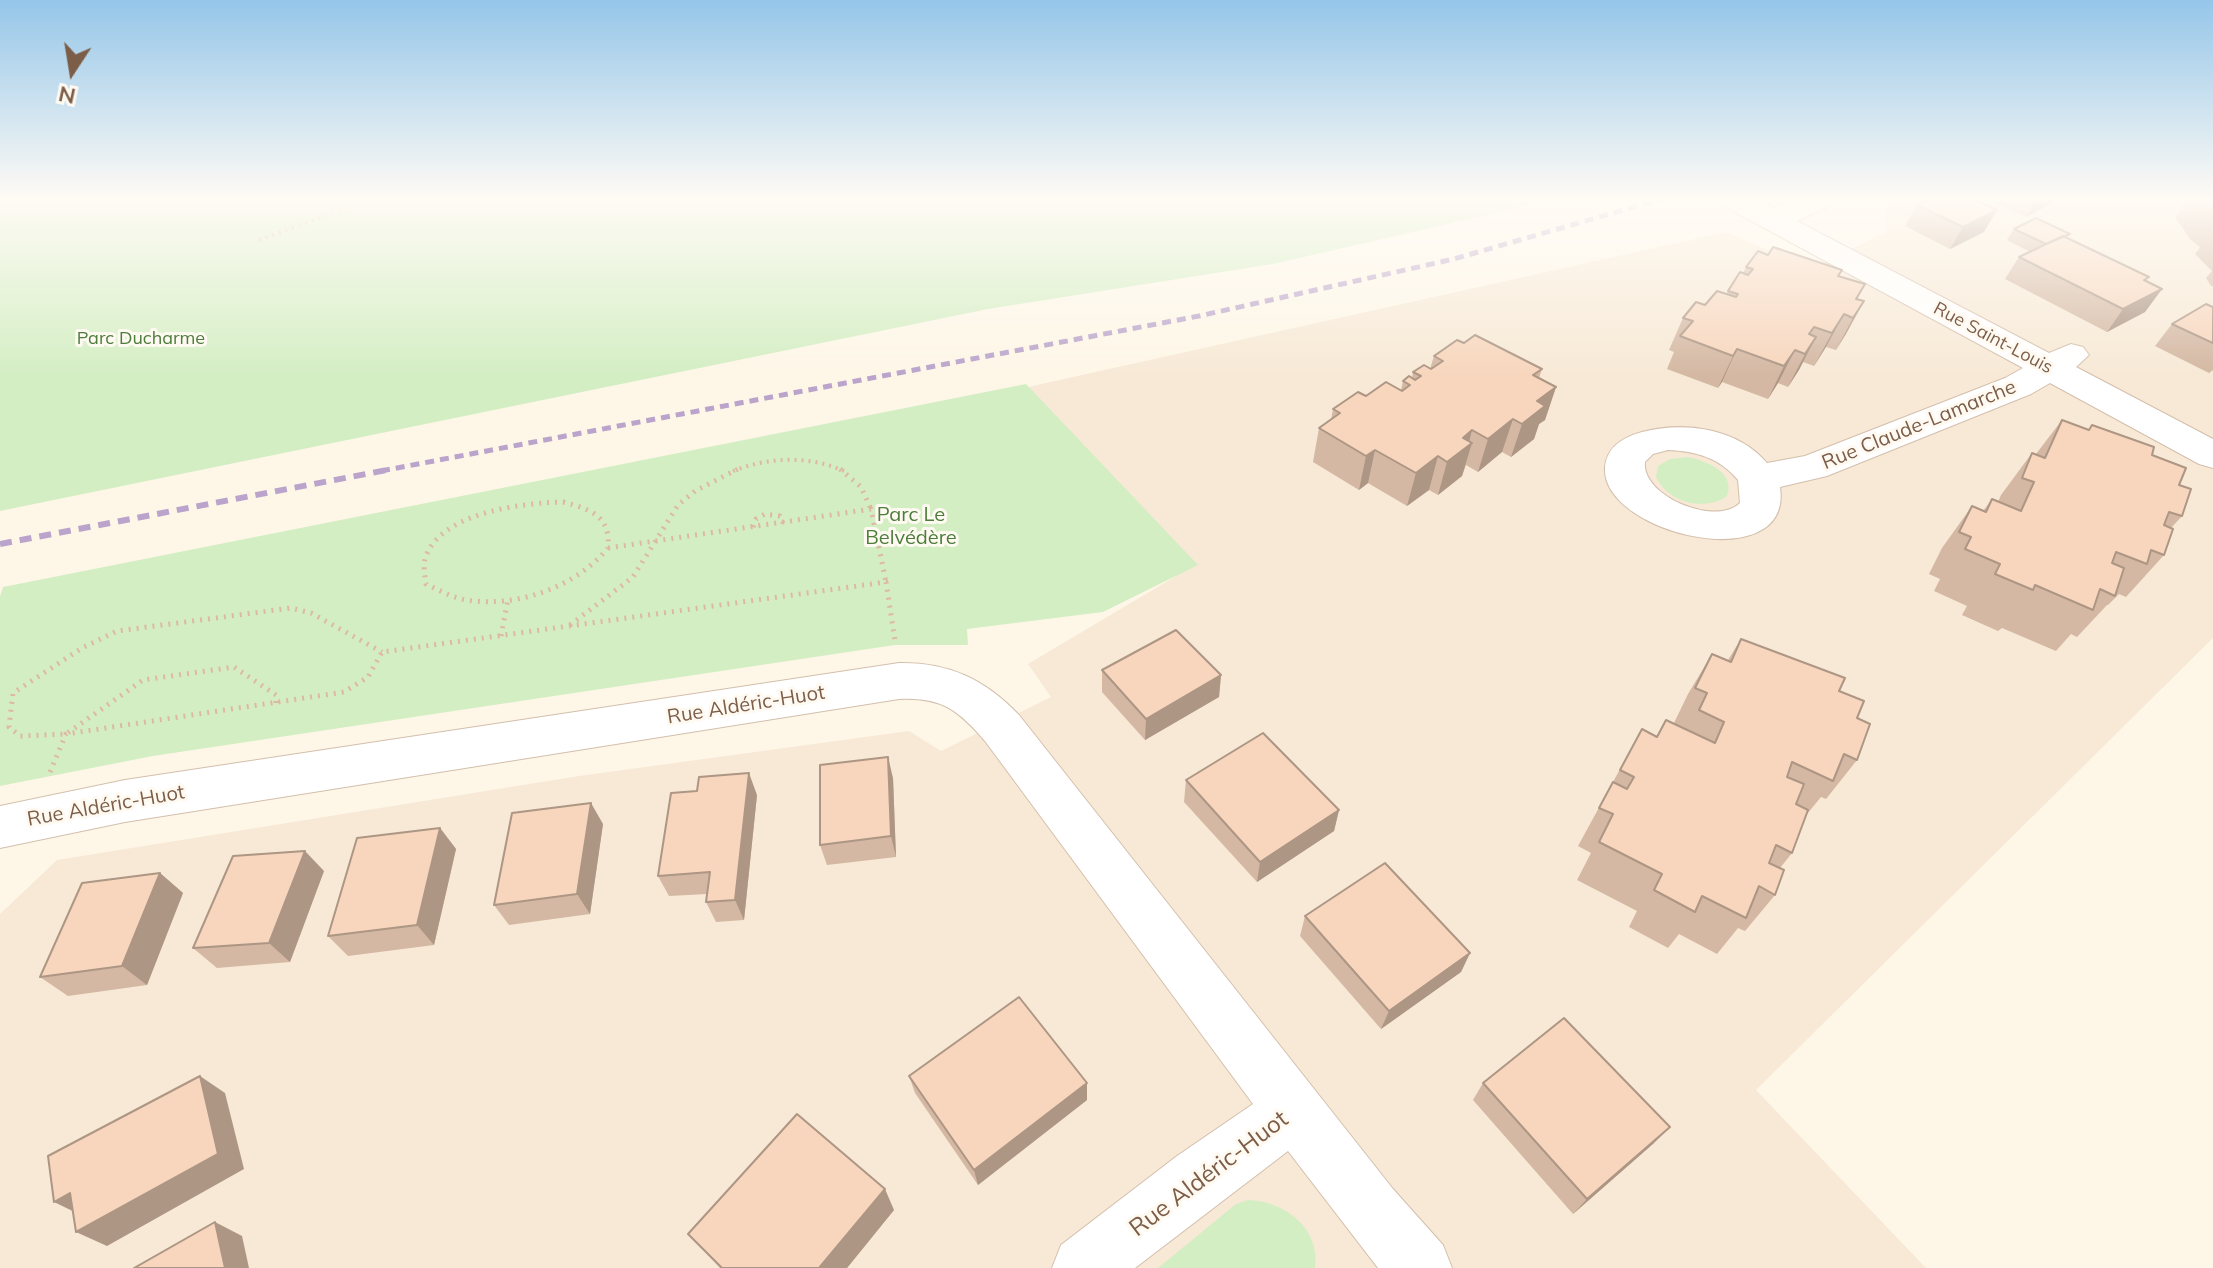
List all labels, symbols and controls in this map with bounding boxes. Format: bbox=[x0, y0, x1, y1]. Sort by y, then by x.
north arrow bbox=[32, 32, 112, 112]
text: N bbox=[56, 80, 78, 111]
street label: Rue Saint-Louis bbox=[1930, 298, 2056, 378]
park label: Parc Ducharme bbox=[77, 328, 205, 350]
street label: Rue Claude-Lamarche bbox=[1818, 375, 2020, 475]
park label: Parc Le Belvédère bbox=[865, 503, 957, 550]
street label: Rue Aldéric-Huot bbox=[665, 681, 827, 729]
street label: Rue Aldéric-Huot bbox=[25, 780, 187, 832]
street label: Rue Aldéric-Huot bbox=[1124, 1105, 1294, 1243]

